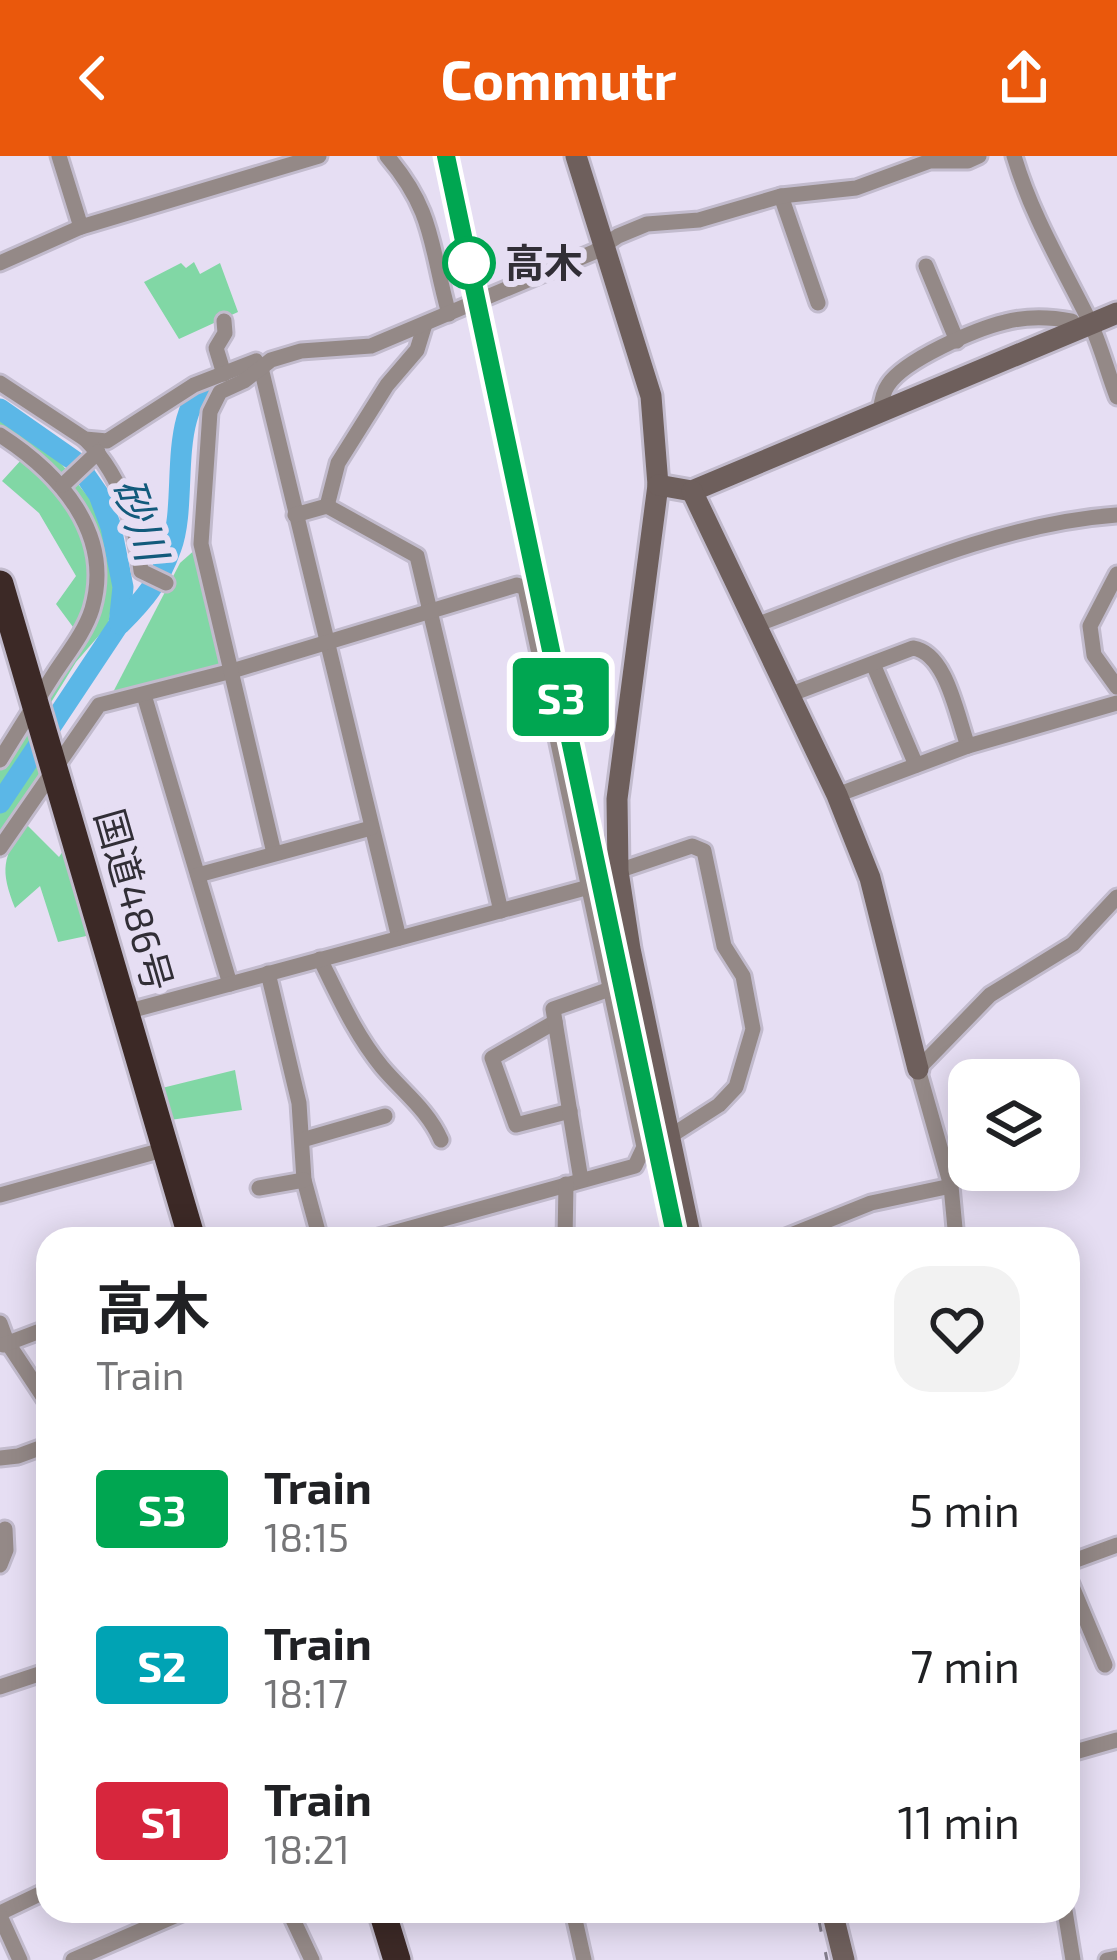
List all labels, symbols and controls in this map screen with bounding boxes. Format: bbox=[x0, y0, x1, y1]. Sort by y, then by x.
icon: back bbox=[60, 45, 126, 111]
icon: share bbox=[991, 45, 1057, 111]
text: Commutr bbox=[441, 46, 676, 111]
marker: 高木 bbox=[444, 238, 494, 288]
place label: 高木 bbox=[505, 238, 583, 285]
water label: 砂川 bbox=[105, 470, 181, 570]
line badge: S3 bbox=[507, 658, 615, 736]
text: S3 bbox=[537, 672, 585, 722]
street label: 国道486号 bbox=[87, 803, 184, 996]
map controls bbox=[948, 1059, 1080, 1191]
button: layers bbox=[948, 1059, 1080, 1191]
button: heart bbox=[894, 1266, 1020, 1392]
text: 高木 bbox=[96, 1272, 210, 1340]
text: Train bbox=[96, 1351, 184, 1398]
text: Train bbox=[264, 1459, 372, 1513]
text: 5 min bbox=[909, 1482, 1020, 1536]
text: S3 bbox=[138, 1484, 186, 1534]
text: 18:15 bbox=[264, 1513, 349, 1560]
text: Train bbox=[264, 1615, 372, 1669]
text: 7 min bbox=[910, 1638, 1020, 1692]
text: S2 bbox=[137, 1640, 187, 1690]
text: 18:17 bbox=[264, 1669, 348, 1716]
text: Train bbox=[264, 1771, 372, 1825]
text: 11 min bbox=[897, 1794, 1020, 1848]
text: S1 bbox=[141, 1796, 183, 1846]
text: 18:21 bbox=[264, 1825, 350, 1872]

